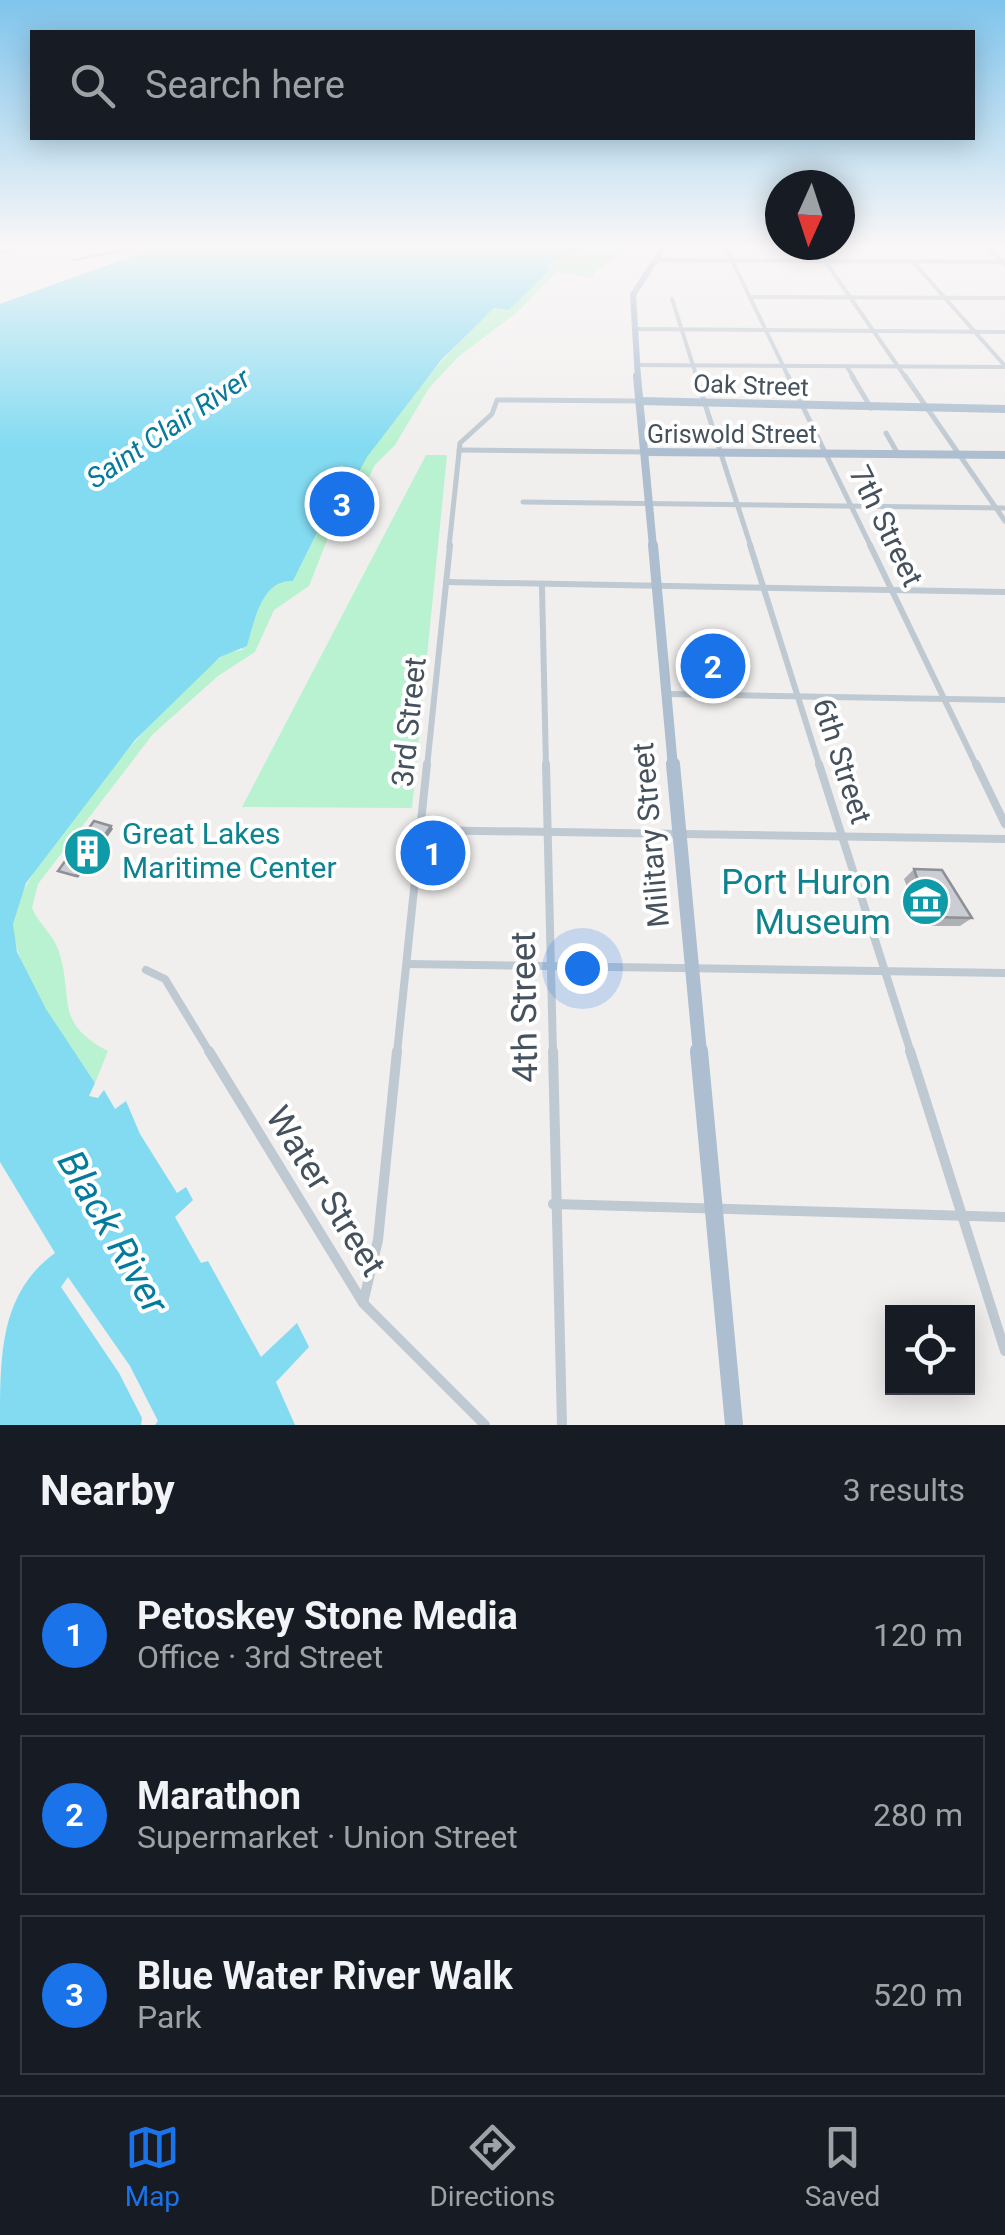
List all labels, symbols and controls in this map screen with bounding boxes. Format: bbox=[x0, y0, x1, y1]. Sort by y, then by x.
search box bbox=[30, 30, 975, 140]
icon: search bbox=[65, 58, 120, 113]
text: Search here bbox=[145, 63, 345, 107]
north arrow bbox=[765, 170, 855, 260]
water label: Saint Clair River bbox=[80, 361, 257, 495]
street label: Oak Street bbox=[693, 369, 809, 402]
street label: Griswold Street bbox=[647, 420, 817, 449]
street label: 7th Street bbox=[842, 460, 931, 592]
pin: 3 bbox=[310, 466, 374, 542]
pin: 2 bbox=[680, 628, 746, 704]
street label: 3rd Street bbox=[384, 655, 433, 789]
street label: 6th Street bbox=[806, 694, 879, 828]
street label: Military Street bbox=[625, 741, 676, 929]
place label: Great Lakes Maritime Center bbox=[122, 816, 337, 885]
pin: 1 bbox=[400, 816, 466, 890]
building icon: Great Lakes Maritime Center bbox=[61, 825, 113, 877]
place label: Port Huron Museum bbox=[721, 862, 891, 943]
museum icon: Port Huron Museum bbox=[900, 876, 952, 928]
street label: 4th Street bbox=[503, 931, 546, 1083]
your location bbox=[557, 943, 608, 994]
street label: Water Street bbox=[257, 1099, 394, 1284]
water label: Black River bbox=[49, 1143, 178, 1323]
map controls bbox=[885, 1305, 975, 1395]
button: locate bbox=[885, 1305, 975, 1395]
text: Nearby bbox=[40, 1466, 175, 1515]
text: 3 results bbox=[843, 1471, 965, 1509]
text: Petoskey Stone Media bbox=[137, 1594, 518, 1638]
text: 1 bbox=[65, 1616, 84, 1654]
text: 120 m bbox=[873, 1616, 963, 1654]
text: Office · 3rd Street bbox=[137, 1638, 383, 1676]
text: Marathon bbox=[137, 1774, 301, 1818]
text: 2 bbox=[65, 1796, 84, 1834]
text: 280 m bbox=[873, 1796, 963, 1834]
text: Supermarket · Union Street bbox=[137, 1818, 518, 1856]
text: Blue Water River Walk bbox=[137, 1954, 513, 1998]
text: 3 bbox=[65, 1976, 84, 2014]
text: 520 m bbox=[873, 1976, 963, 2014]
text: Park bbox=[137, 1998, 201, 2036]
tab: Map bbox=[125, 2120, 180, 2213]
tab: Directions bbox=[429, 2120, 555, 2213]
tab: Saved bbox=[805, 2120, 880, 2213]

